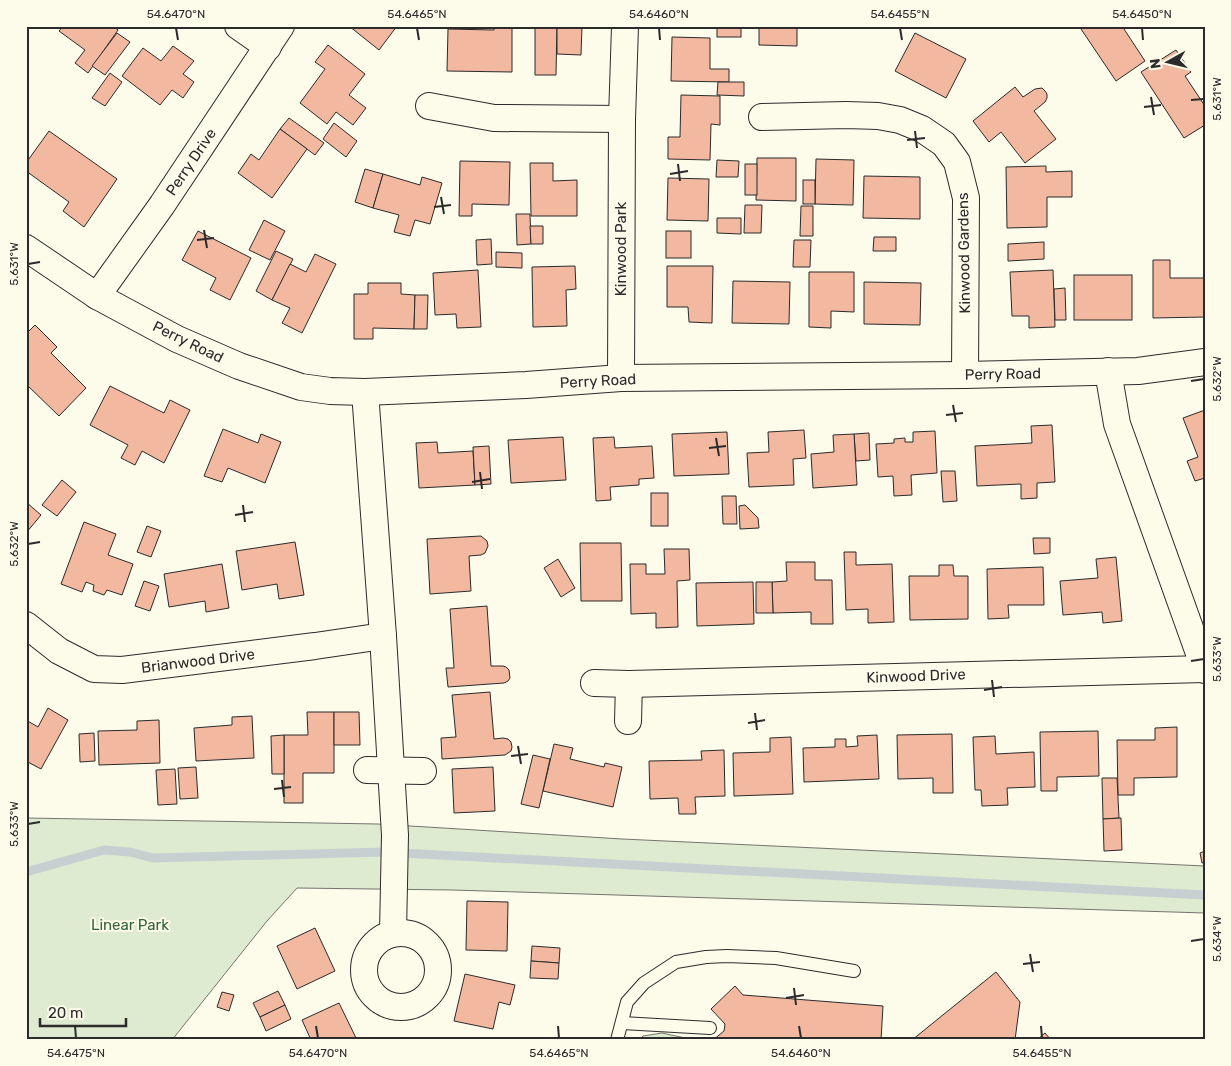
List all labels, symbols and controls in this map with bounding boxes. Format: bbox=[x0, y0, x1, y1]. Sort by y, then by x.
text: 54.6470°N bbox=[147, 7, 205, 21]
text: 54.6465°N bbox=[387, 7, 447, 21]
text: 54.6460°N bbox=[629, 7, 689, 21]
text: 54.6455°N bbox=[870, 7, 930, 21]
text: 54.6450°N bbox=[1112, 7, 1172, 21]
north arrow bbox=[1144, 38, 1194, 88]
text: N bbox=[1147, 58, 1165, 70]
text: 5.631°W bbox=[1210, 77, 1224, 121]
street label: Perry Drive bbox=[162, 125, 220, 199]
street label: Kinwood Gardens bbox=[954, 192, 974, 314]
street label: Kinwood Park bbox=[612, 202, 630, 296]
text: 5.631°W bbox=[7, 242, 21, 286]
street label: Perry Road bbox=[150, 317, 226, 367]
text: 5.632°W bbox=[1210, 356, 1224, 402]
street label: Perry Road bbox=[965, 364, 1041, 384]
street label: Perry Road bbox=[559, 370, 637, 392]
text: 5.632°W bbox=[7, 521, 21, 567]
text: 5.633°W bbox=[1210, 636, 1224, 682]
street label: Brianwood Drive bbox=[140, 645, 256, 677]
street label: Kinwood Drive bbox=[866, 665, 966, 687]
text: 5.633°W bbox=[7, 801, 21, 847]
park label: Linear Park bbox=[91, 916, 169, 934]
text: 5.634°W bbox=[1210, 916, 1224, 962]
scale bar bbox=[40, 996, 126, 1028]
text: 20 m bbox=[48, 1004, 83, 1022]
text: 54.6475°N bbox=[47, 1046, 105, 1060]
text: 54.6470°N bbox=[289, 1046, 347, 1060]
text: 54.6465°N bbox=[529, 1046, 589, 1060]
text: 54.6460°N bbox=[771, 1046, 831, 1060]
text: 54.6455°N bbox=[1012, 1046, 1072, 1060]

